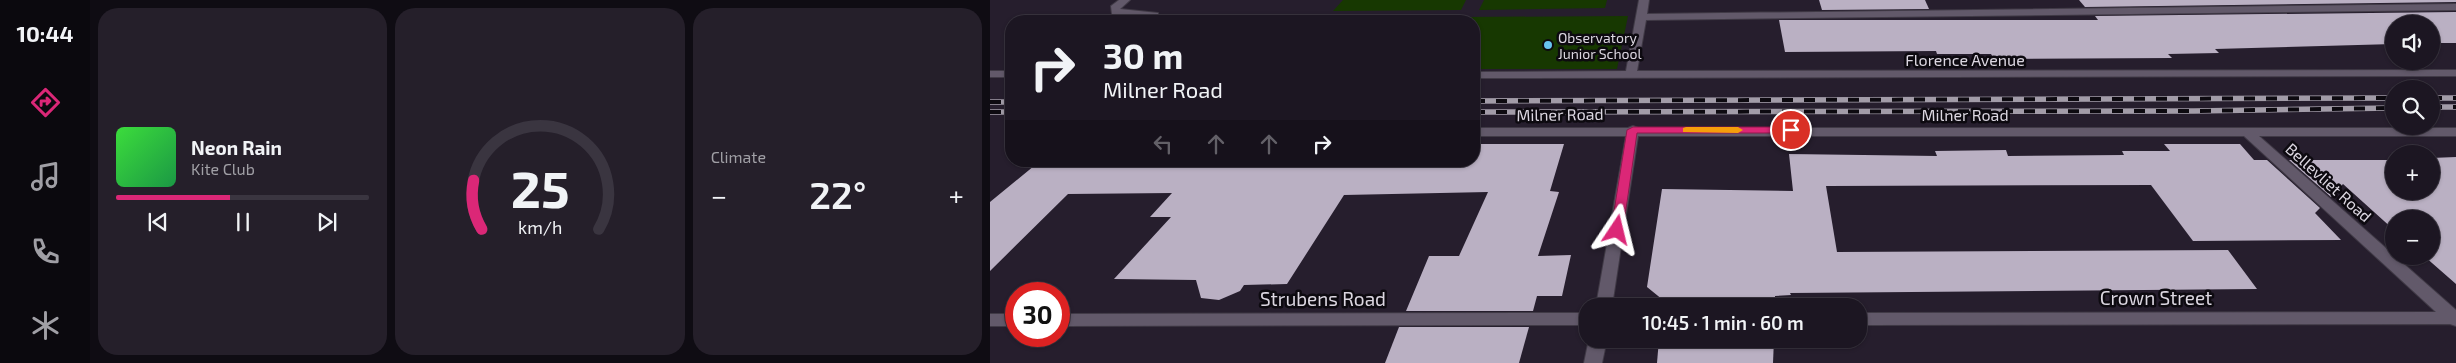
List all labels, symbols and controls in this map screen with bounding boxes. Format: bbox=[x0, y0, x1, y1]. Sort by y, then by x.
map controls bbox=[2385, 15, 2440, 265]
button: sound bbox=[2385, 15, 2440, 70]
text: 10:44 bbox=[16, 20, 74, 46]
place label: Observatory Junior School bbox=[1558, 29, 1642, 62]
text: 30 m bbox=[1103, 34, 1183, 76]
icon: right bbox=[1020, 35, 1085, 100]
marker: Observatory Junior School bbox=[1542, 39, 1554, 51]
street label: Florence Avenue bbox=[1905, 50, 2025, 69]
text: Milner Road bbox=[1103, 76, 1223, 102]
button: search bbox=[2385, 80, 2440, 135]
icon: directions bbox=[28, 85, 63, 120]
street label: Milner Road bbox=[1516, 104, 1604, 124]
street label: Milner Road bbox=[1921, 105, 2009, 124]
pin bbox=[1770, 109, 1812, 151]
icon: arrive bbox=[1777, 116, 1805, 144]
icon: left bbox=[1149, 130, 1177, 158]
icon: ahead bbox=[1202, 130, 1230, 158]
icon: ahead bbox=[1255, 130, 1283, 158]
icon: right bbox=[1308, 130, 1336, 158]
text: Neon Rain bbox=[191, 136, 282, 159]
street label: Bellevliet Road bbox=[2282, 139, 2376, 225]
button: + bbox=[2385, 145, 2440, 200]
text: Climate bbox=[711, 147, 766, 166]
text: 25 bbox=[511, 156, 569, 218]
icon: music bbox=[28, 159, 63, 194]
text: Kite Club bbox=[191, 159, 255, 178]
text: 22° bbox=[809, 171, 866, 217]
text: − bbox=[711, 178, 727, 212]
text: + bbox=[949, 178, 964, 212]
position arrow bbox=[1590, 203, 1642, 255]
icon: previous bbox=[144, 208, 172, 236]
icon: pause bbox=[229, 208, 257, 236]
icon: next bbox=[313, 208, 341, 236]
button: − bbox=[2385, 210, 2440, 265]
text: km/h bbox=[518, 216, 562, 238]
icon: phone bbox=[28, 234, 63, 269]
speed limit sign: 30 bbox=[1005, 282, 1070, 347]
street label: Crown Street bbox=[2100, 286, 2212, 309]
street label: Strubens Road bbox=[1260, 287, 1386, 310]
icon: climate bbox=[28, 308, 63, 343]
text: 10:45 · 1 min · 60 m bbox=[1642, 311, 1804, 334]

